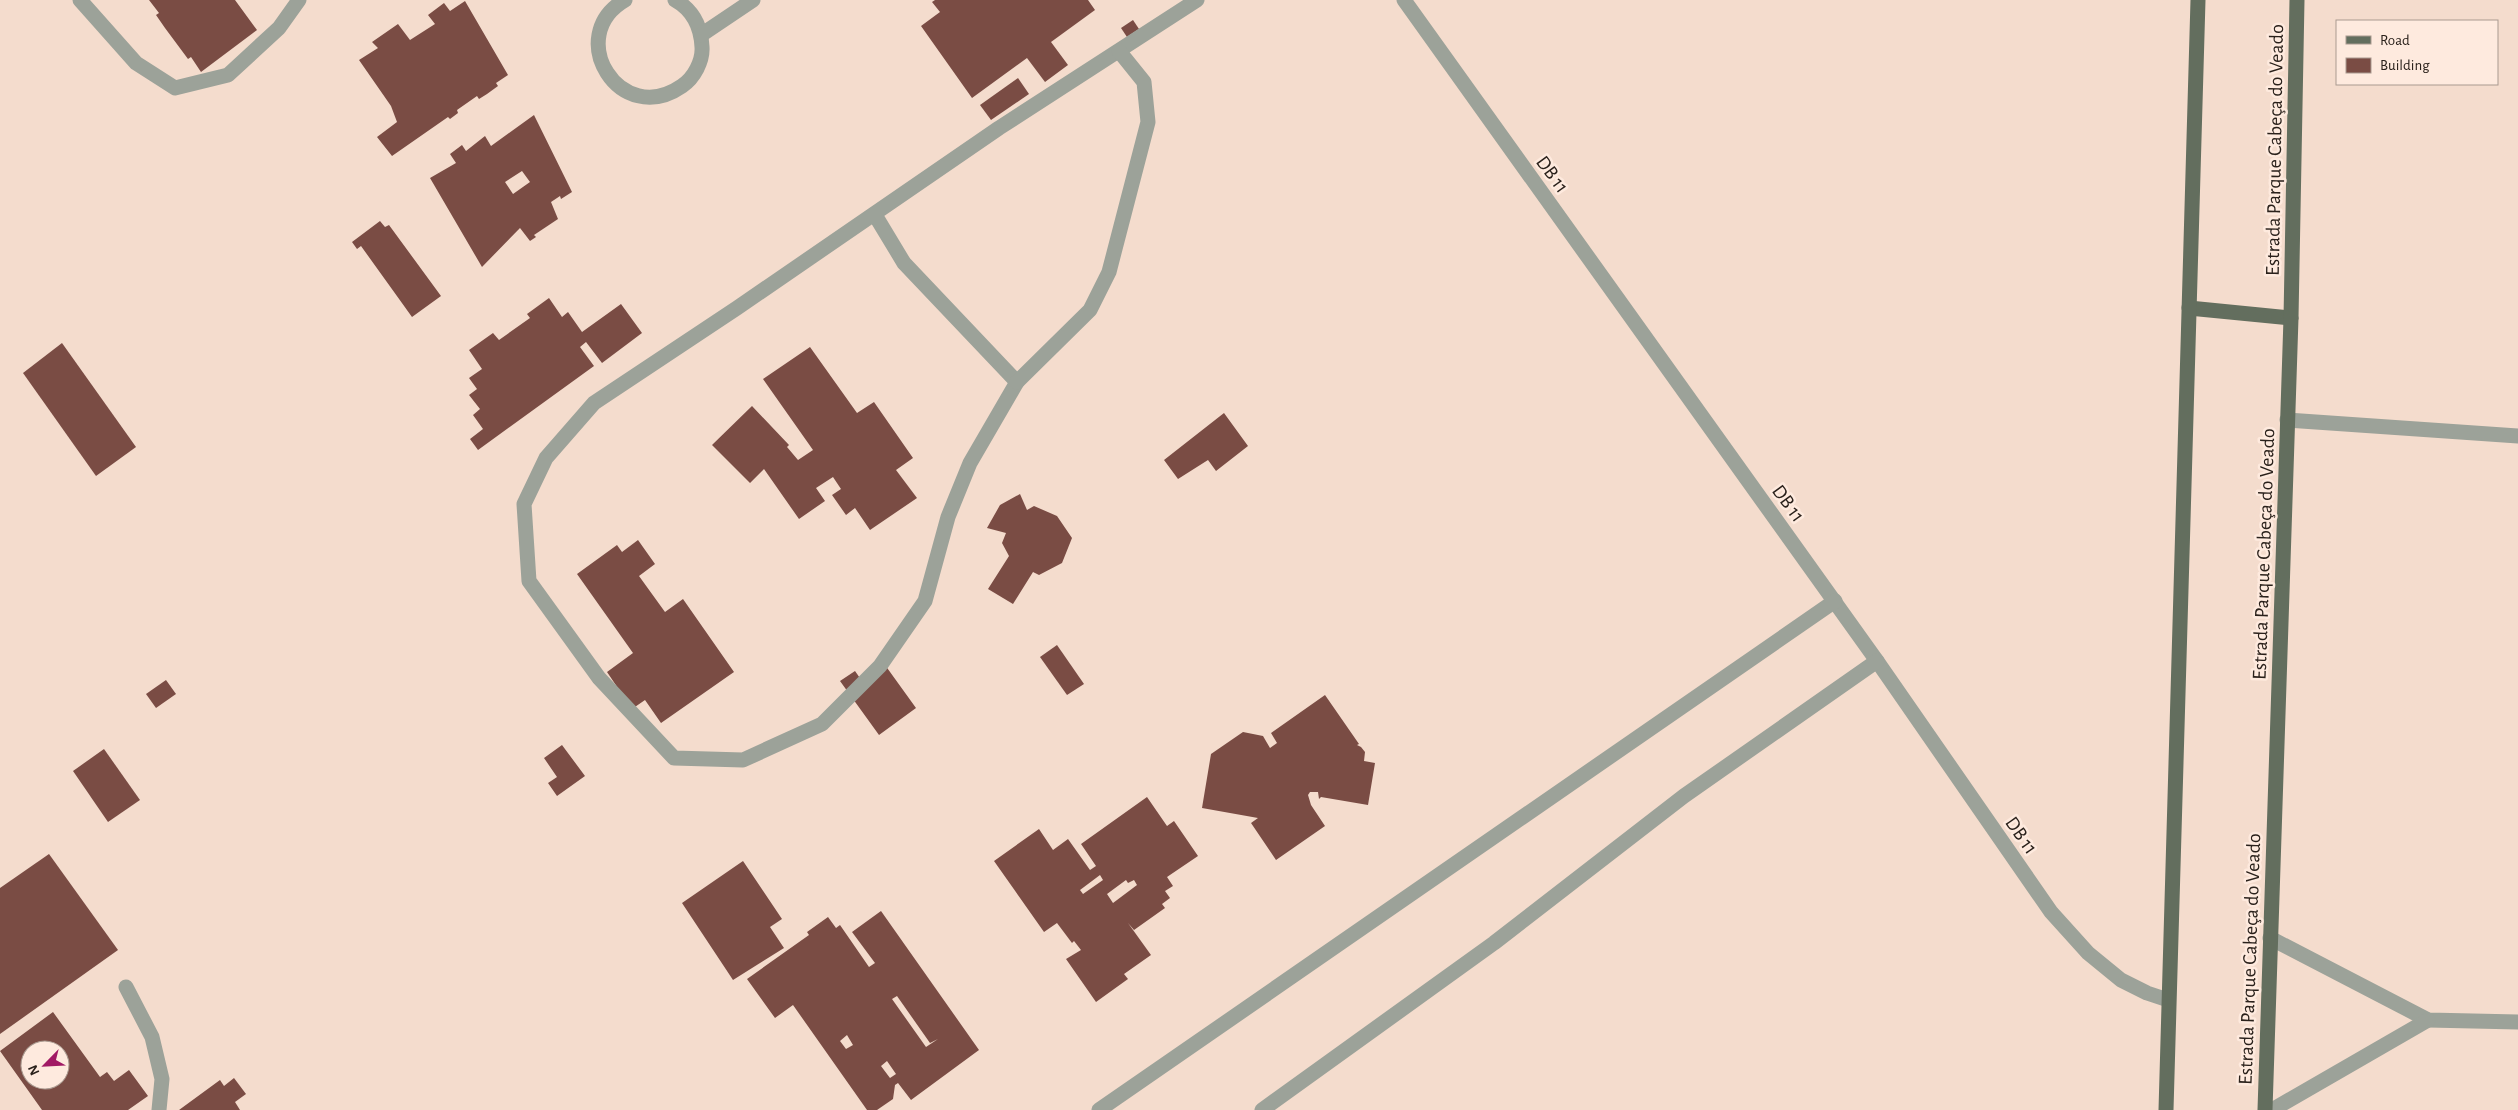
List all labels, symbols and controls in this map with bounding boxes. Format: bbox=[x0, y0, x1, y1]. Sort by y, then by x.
legend bbox=[2336, 20, 2498, 85]
street label: Estrada Parque Cabeça do Veado bbox=[2263, 24, 2287, 276]
text: Road bbox=[2380, 33, 2410, 48]
text: Building bbox=[2380, 58, 2430, 73]
street label: DB 11 bbox=[1532, 152, 1572, 197]
street label: Estrada Parque Cabeça do Veado bbox=[2250, 428, 2278, 680]
street label: DB 11 bbox=[1768, 481, 1808, 526]
street label: DB 11 bbox=[2001, 813, 2041, 858]
street label: Estrada Parque Cabeça do Veado bbox=[2236, 833, 2264, 1085]
north arrow bbox=[20, 1040, 70, 1090]
text: N bbox=[26, 1063, 42, 1077]

